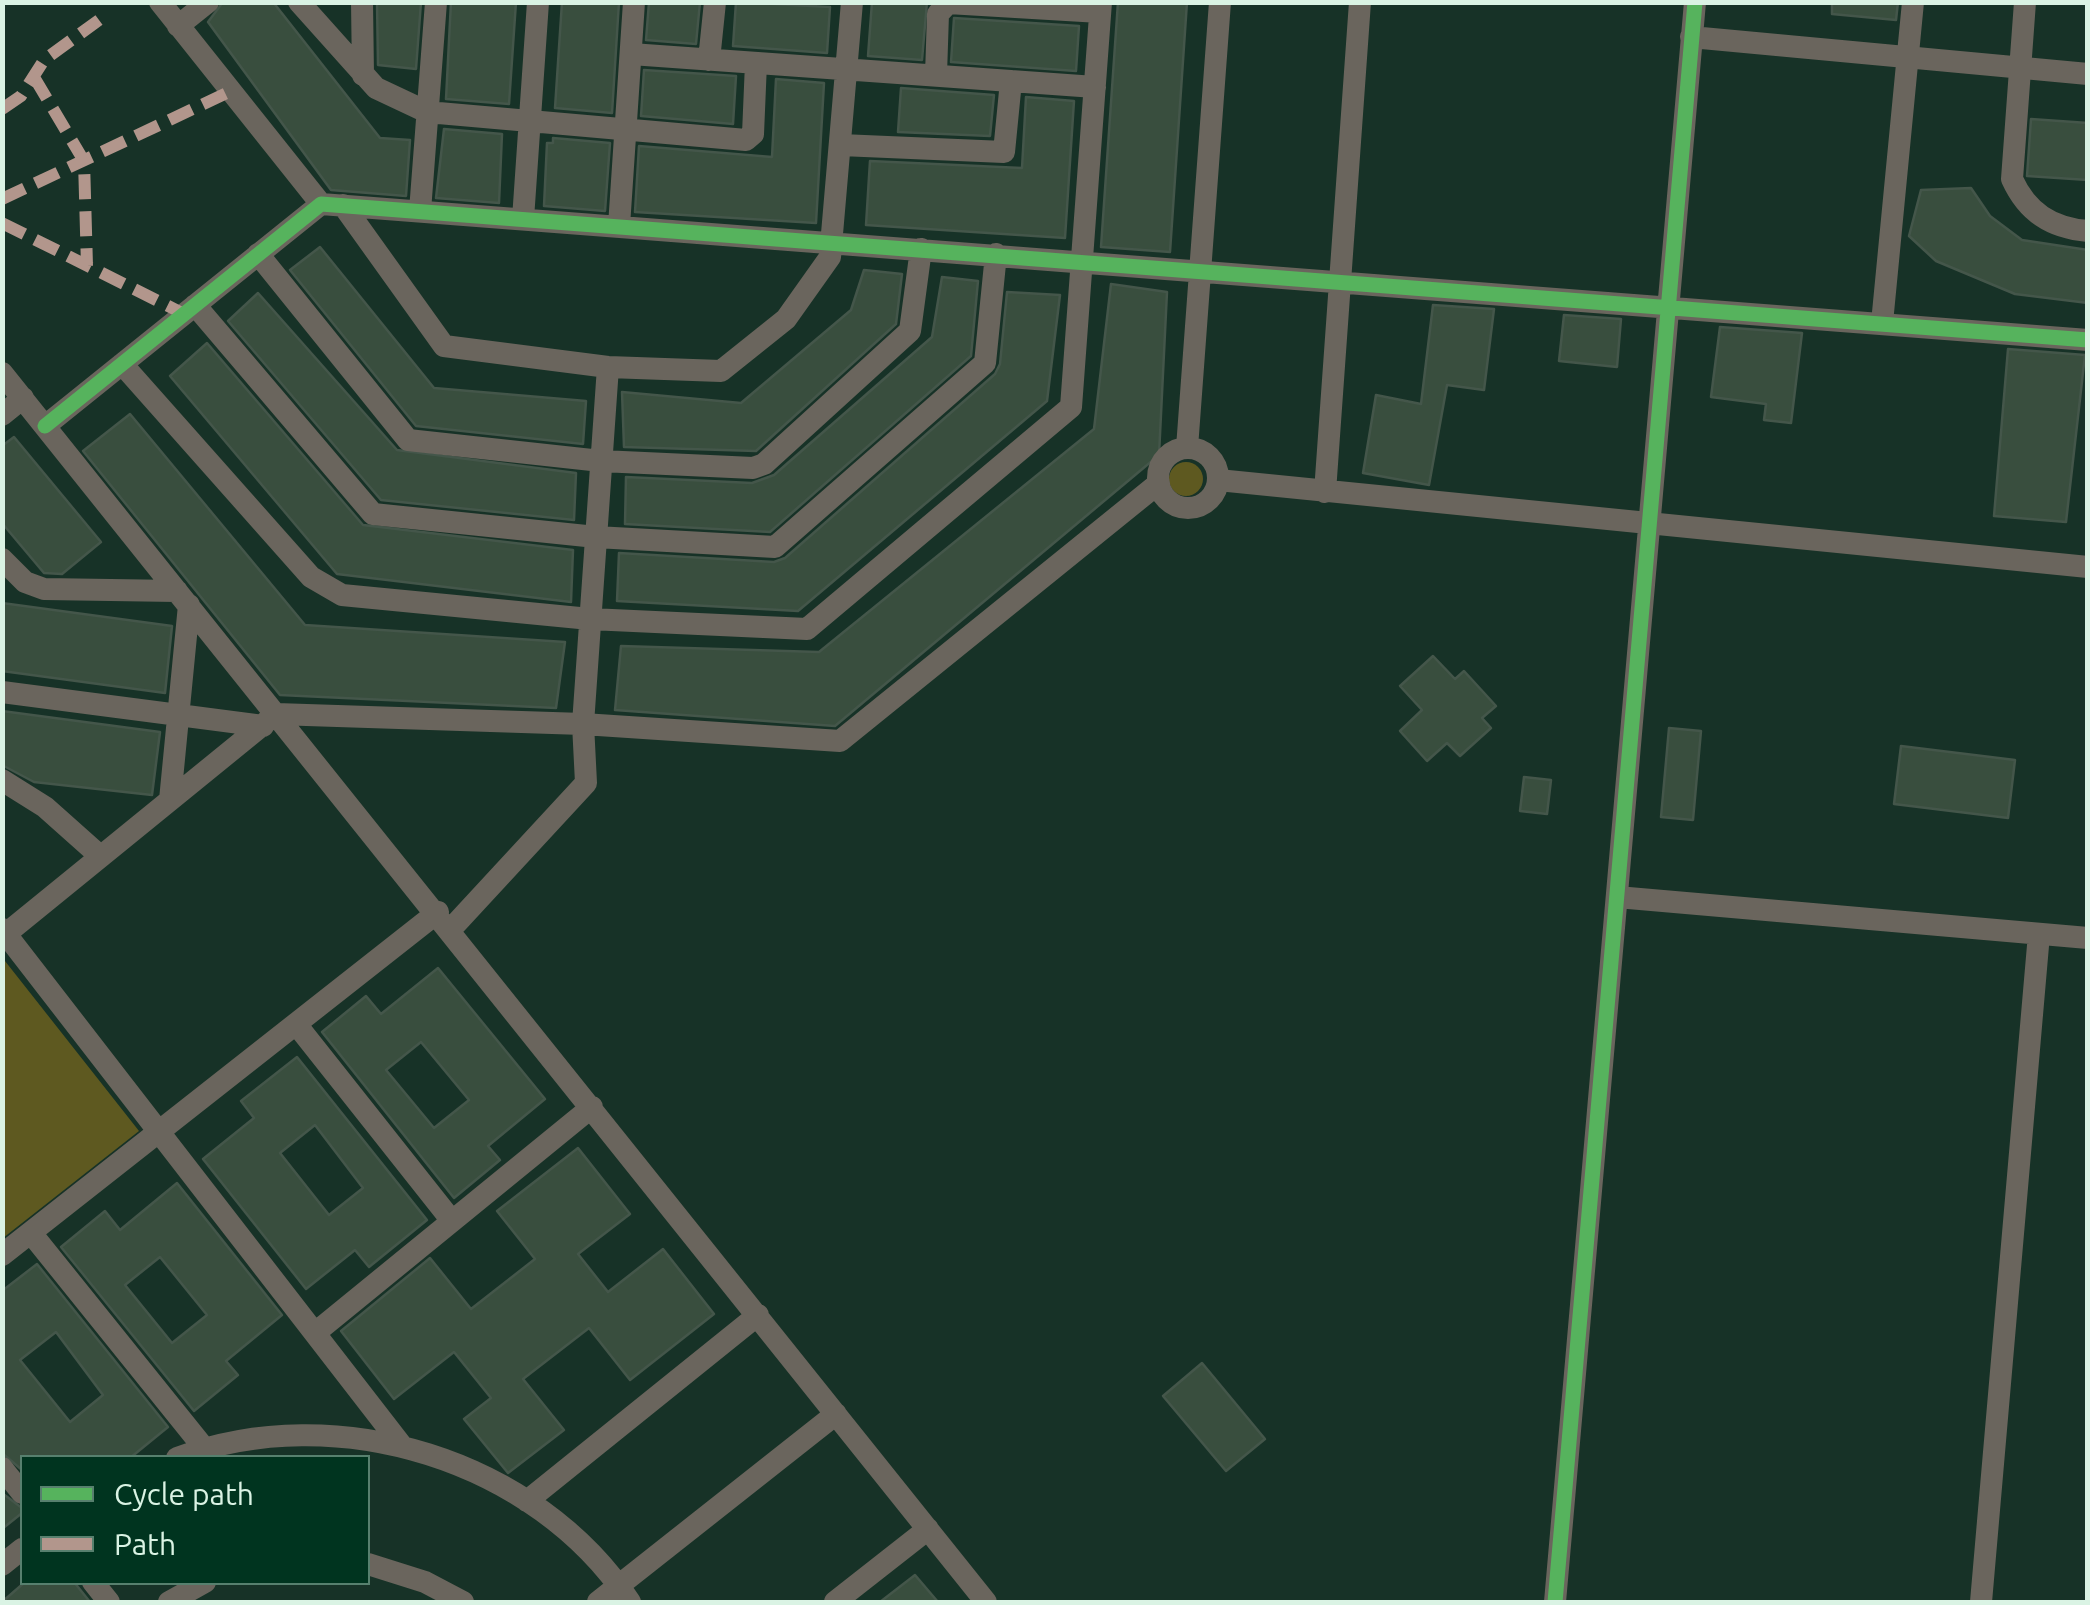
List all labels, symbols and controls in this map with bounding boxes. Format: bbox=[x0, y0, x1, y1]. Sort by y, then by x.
legend bbox=[20, 1455, 370, 1585]
text: Cycle path bbox=[114, 1477, 254, 1511]
text: Path bbox=[114, 1527, 176, 1561]

